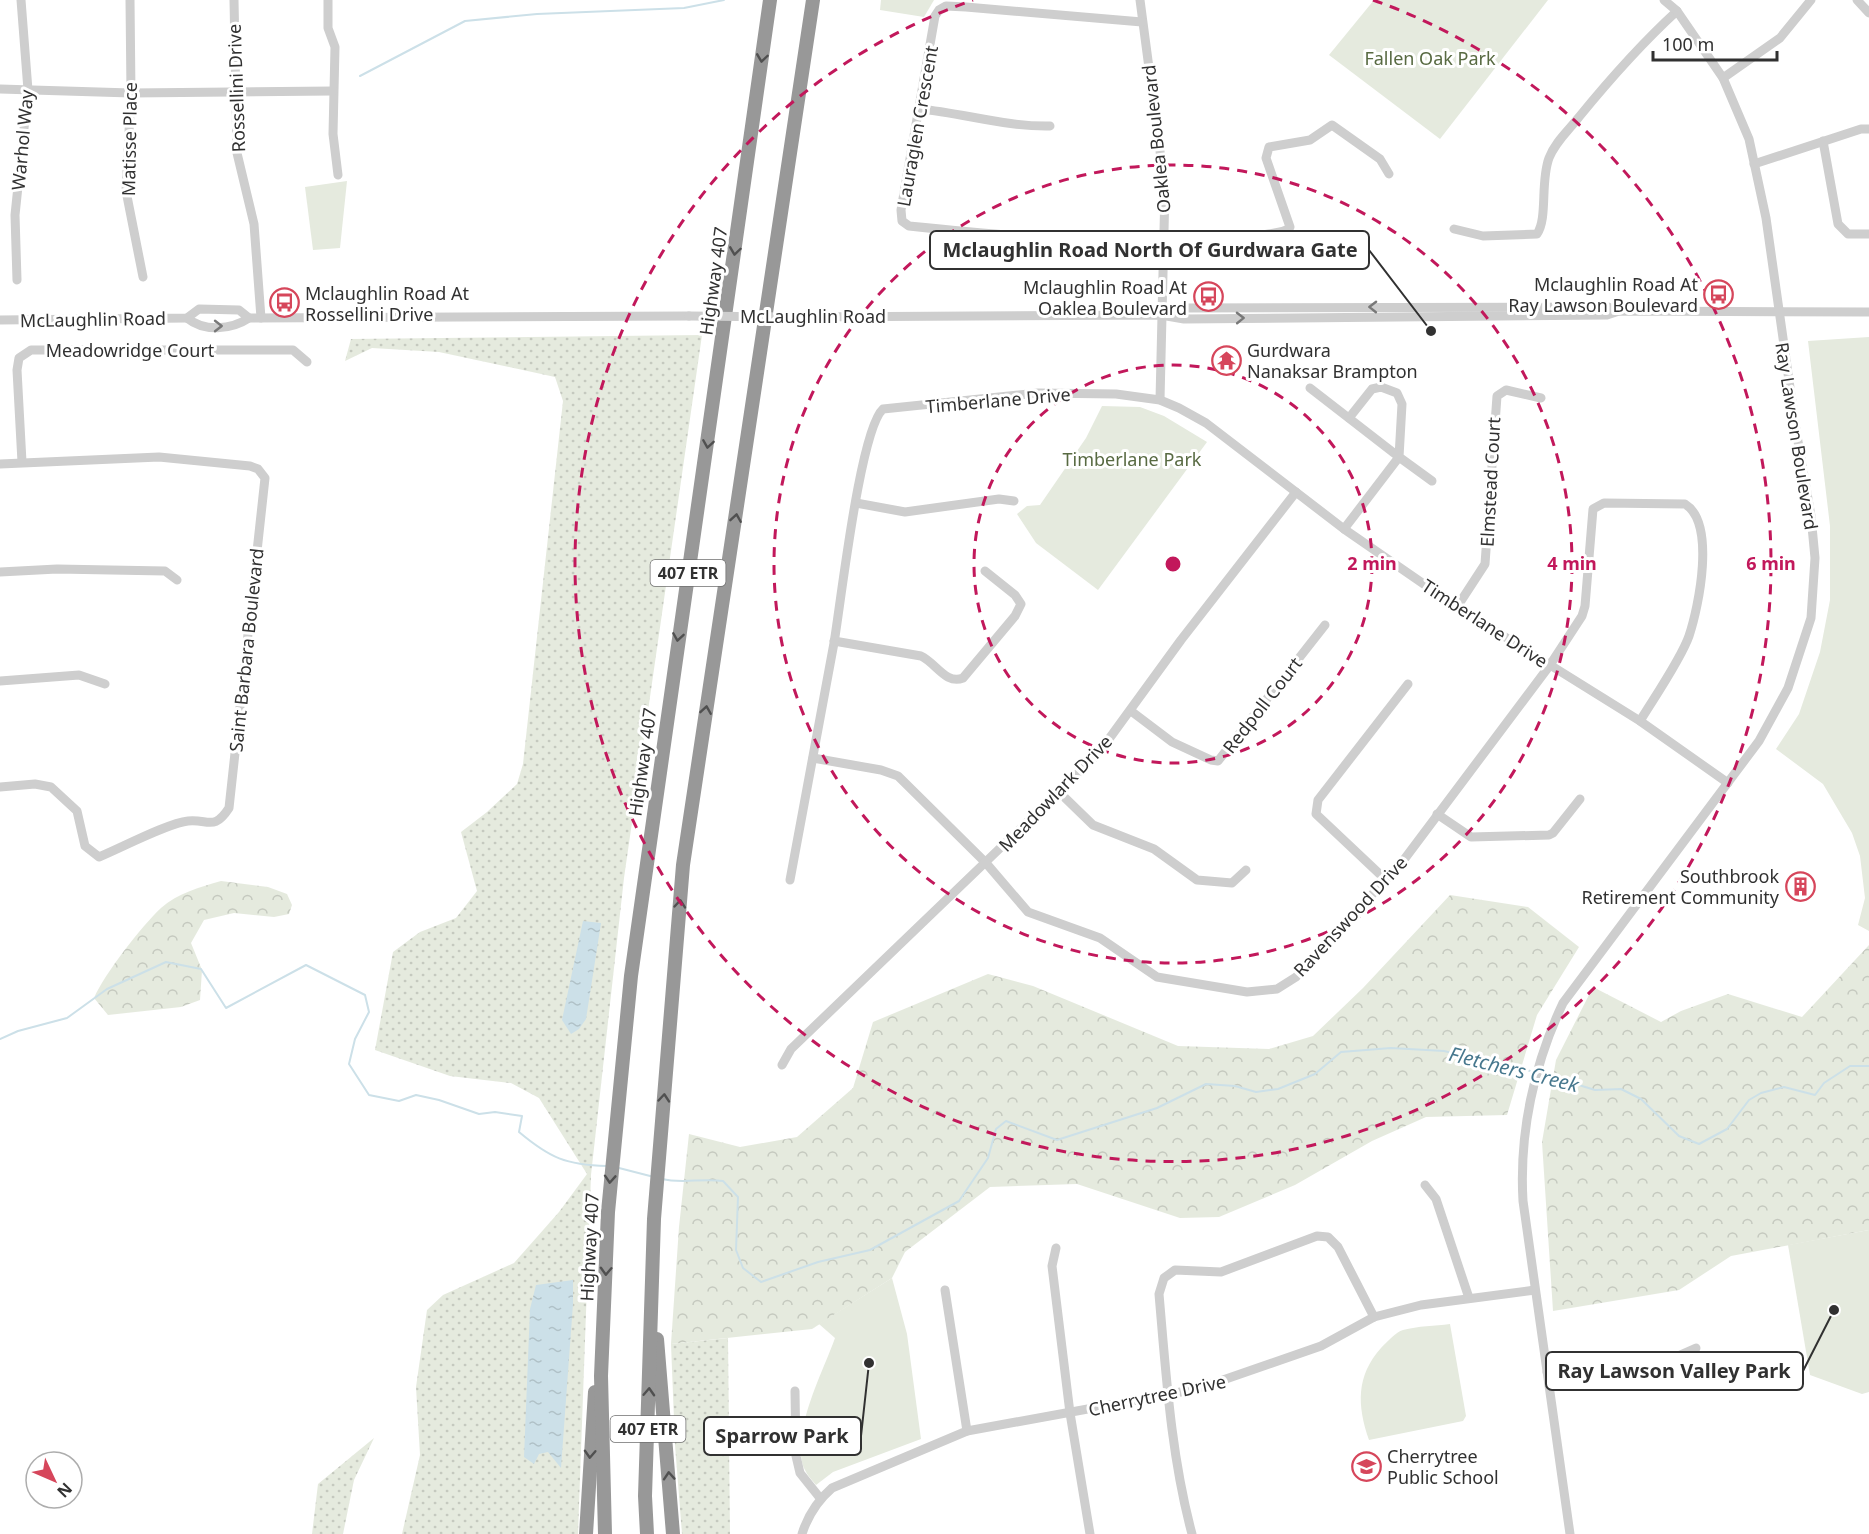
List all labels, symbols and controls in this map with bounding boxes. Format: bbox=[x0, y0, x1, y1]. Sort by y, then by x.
street label: Rossellini Drive bbox=[222, 23, 250, 153]
scale bar bbox=[1653, 24, 1778, 62]
text: 100 m bbox=[1662, 32, 1714, 56]
street label: Lauraglen Crescent bbox=[891, 43, 943, 208]
park label: Fallen Oak Park bbox=[1364, 46, 1496, 70]
one-way arrow bbox=[757, 53, 769, 63]
street label: Oaklea Boulevard bbox=[1136, 64, 1176, 214]
street label: Matisse Place bbox=[116, 82, 142, 196]
street label: Warhol Way bbox=[6, 88, 38, 191]
street label: Highway 407 bbox=[694, 225, 732, 337]
callout: Mclaughlin Road North Of Gurdwara Gate bbox=[930, 231, 1369, 269]
text: Mclaughlin Road North Of Gurdwara Gate bbox=[942, 236, 1358, 263]
one-way arrow bbox=[730, 246, 742, 256]
place label: Mclaughlin Road At Ray Lawson Boulevard bbox=[1508, 272, 1698, 317]
place label: Mclaughlin Road At Oaklea Boulevard bbox=[1023, 275, 1187, 320]
bus stop icon: Mclaughlin Road At Ray Lawson Boulevard bbox=[1703, 278, 1735, 310]
place label: Mclaughlin Road At Rossellini Drive bbox=[305, 281, 470, 326]
bus stop icon: Mclaughlin Road At Oaklea Boulevard bbox=[1192, 281, 1224, 313]
bus stop icon: Mclaughlin Road At Rossellini Drive bbox=[268, 287, 300, 319]
one-way arrow bbox=[1368, 300, 1377, 313]
street label: McLaughlin Road bbox=[740, 304, 886, 328]
street label: McLaughlin Road bbox=[20, 306, 166, 332]
one-way arrow bbox=[1236, 312, 1245, 324]
one-way arrow bbox=[213, 320, 222, 332]
street label: Meadowridge Court bbox=[46, 338, 215, 362]
place label: Gurdwara Nanaksar Brampton bbox=[1247, 338, 1418, 383]
street label: Ray Lawson Boulevard bbox=[1770, 340, 1824, 532]
temple icon: Gurdwara Nanaksar Brampton bbox=[1210, 344, 1242, 376]
street label: Timberlane Drive bbox=[925, 382, 1071, 418]
street label: Elmstead Court bbox=[1475, 416, 1505, 548]
one-way arrow bbox=[702, 440, 714, 449]
park label: Timberlane Park bbox=[1063, 447, 1202, 471]
one-way arrow bbox=[729, 513, 742, 523]
street label: Saint Barbara Boulevard bbox=[223, 547, 269, 753]
text: 2 min bbox=[1347, 551, 1397, 575]
text: 4 min bbox=[1547, 551, 1597, 575]
text: 6 min bbox=[1746, 551, 1796, 575]
centre of rings bbox=[1163, 554, 1183, 574]
road number: 407 ETR bbox=[650, 560, 726, 586]
street label: Timberlane Drive bbox=[1418, 573, 1552, 673]
one-way arrow bbox=[673, 632, 685, 642]
street label: Redpoll Court bbox=[1217, 652, 1307, 758]
street label: Highway 407 bbox=[623, 706, 661, 818]
one-way arrow bbox=[700, 706, 712, 715]
street label: Meadowlark Drive bbox=[993, 730, 1117, 856]
street label: Ravenswood Drive bbox=[1288, 851, 1412, 981]
place label: Southbrook Retirement Community bbox=[1582, 864, 1780, 909]
building icon: Southbrook Retirement Community bbox=[1784, 870, 1816, 902]
one-way arrow bbox=[673, 899, 686, 908]
water label: Fletchers Creek bbox=[1446, 1040, 1583, 1098]
one-way arrow bbox=[657, 1093, 670, 1103]
one-way arrow bbox=[604, 1175, 617, 1184]
street label: Highway 407 bbox=[574, 1192, 604, 1302]
one-way arrow bbox=[599, 1266, 612, 1275]
callout: Ray Lawson Valley Park bbox=[1546, 1352, 1803, 1390]
text: Ray Lawson Valley Park bbox=[1557, 1357, 1791, 1384]
street label: Cherrytree Drive bbox=[1086, 1369, 1228, 1421]
one-way arrow bbox=[643, 1387, 656, 1396]
road number: 407 ETR bbox=[610, 1416, 686, 1442]
callout: Sparrow Park bbox=[704, 1417, 861, 1455]
text: Sparrow Park bbox=[715, 1422, 849, 1449]
place label: Cherrytree Public School bbox=[1387, 1444, 1499, 1489]
one-way arrow bbox=[584, 1449, 597, 1458]
north arrow bbox=[24, 1450, 84, 1510]
school or university icon: Cherrytree Public School bbox=[1350, 1450, 1382, 1482]
one-way arrow bbox=[663, 1471, 676, 1480]
text: N bbox=[52, 1478, 77, 1503]

